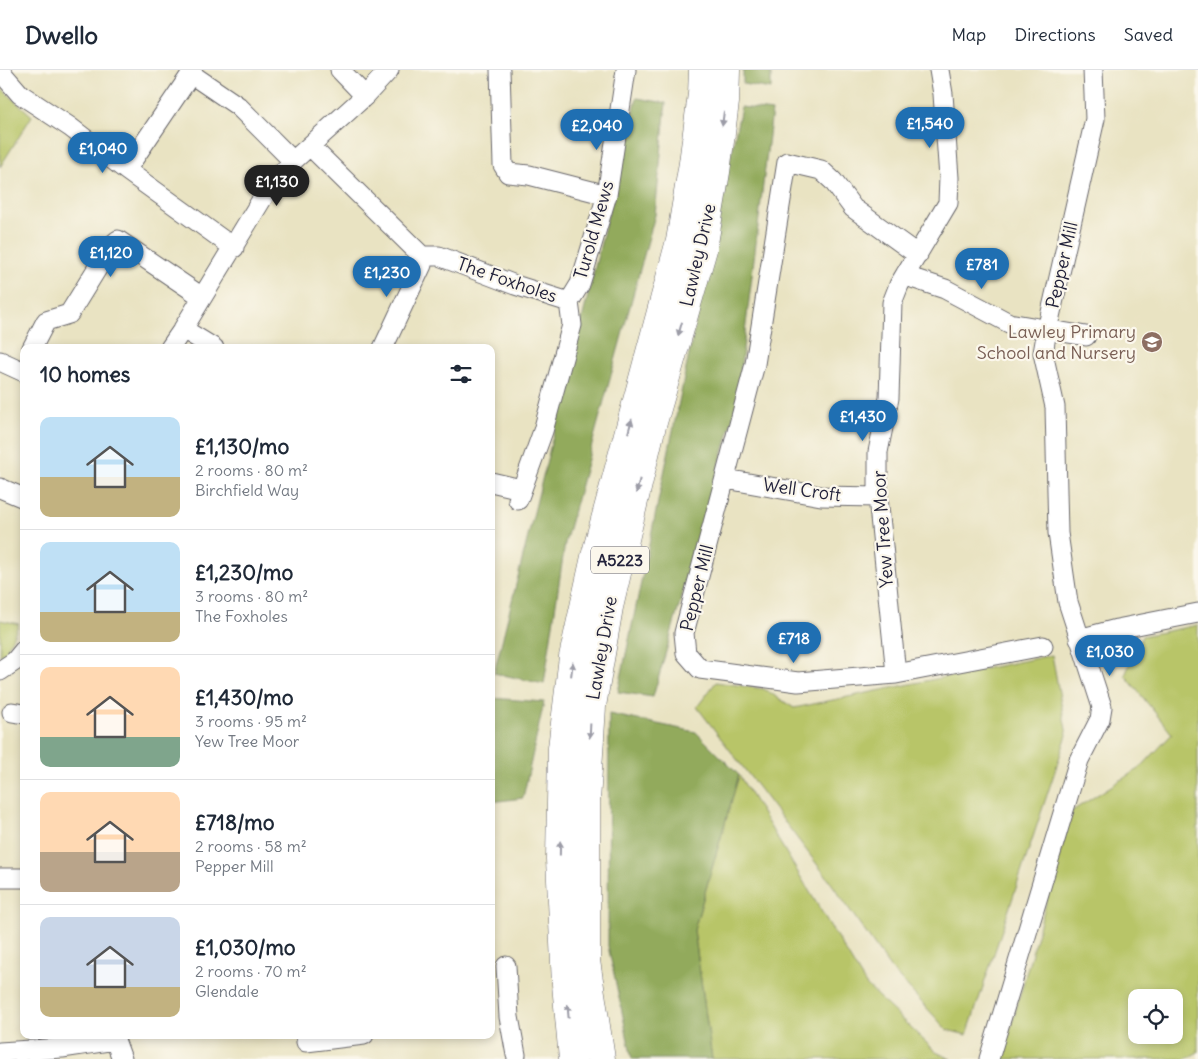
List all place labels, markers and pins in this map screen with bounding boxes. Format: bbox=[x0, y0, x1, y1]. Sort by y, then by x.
pin: £1,540 bbox=[889, 106, 971, 149]
pin: £2,040 bbox=[556, 108, 638, 151]
pin: £1,040 bbox=[62, 132, 144, 174]
pin: £1,130 bbox=[236, 164, 318, 207]
pin: £1,120 bbox=[70, 236, 152, 278]
pin: £781 bbox=[952, 248, 1012, 290]
pin: £1,230 bbox=[346, 256, 428, 298]
place label: Lawley Primary School and Nursery bbox=[977, 320, 1136, 364]
school or university icon: Lawley Primary School and Nursery bbox=[1140, 330, 1164, 354]
pin: £1,430 bbox=[822, 400, 904, 442]
pin: £718 bbox=[764, 622, 824, 664]
pin: £1,030 bbox=[1069, 634, 1151, 677]

